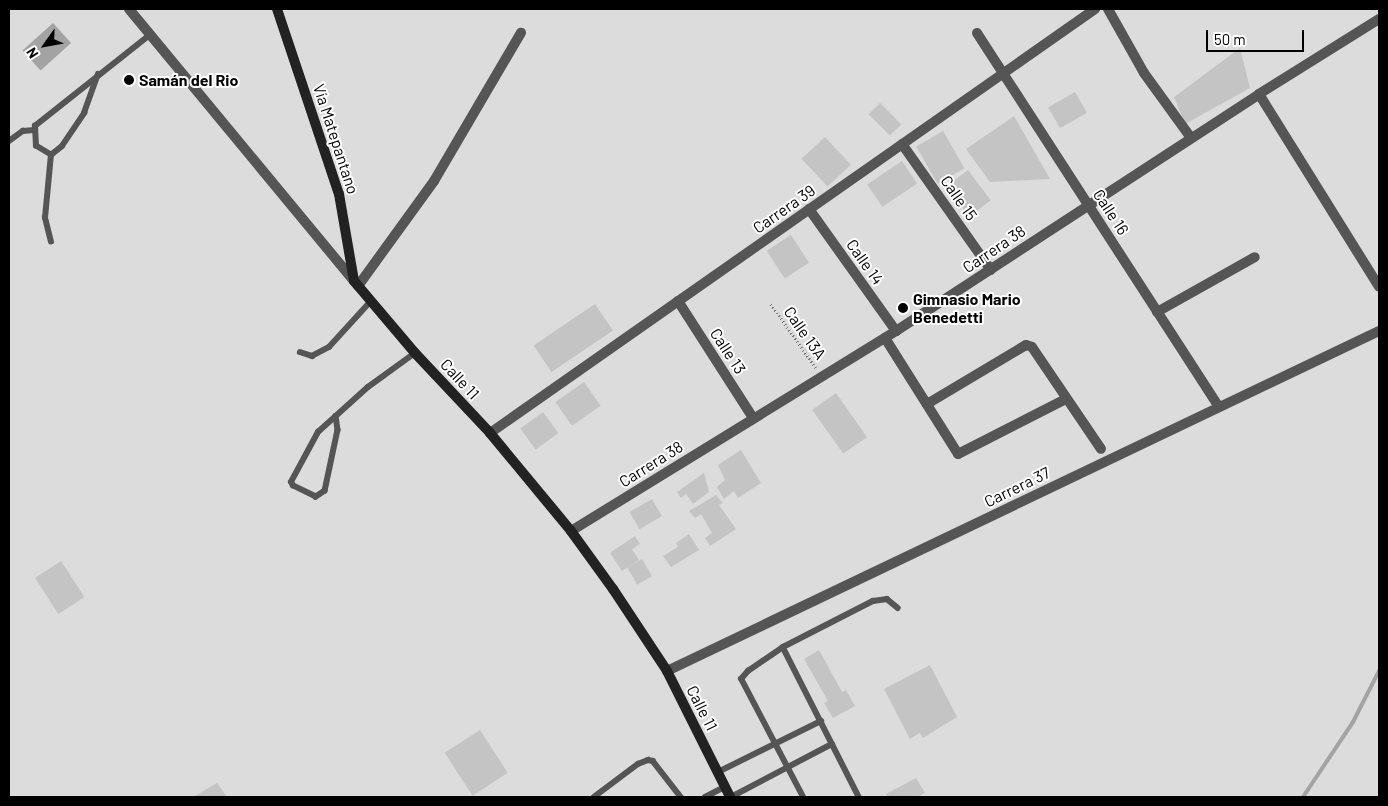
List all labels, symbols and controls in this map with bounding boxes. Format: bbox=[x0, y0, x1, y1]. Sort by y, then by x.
north arrow bbox=[20, 20, 70, 70]
scale bar bbox=[1208, 20, 1306, 52]
text: 50 m bbox=[1214, 30, 1246, 48]
text: N bbox=[22, 45, 42, 62]
place label: Samán del Rio bbox=[139, 70, 238, 90]
marker: Samán del Rio bbox=[123, 74, 135, 86]
street label: Vía Matepantano bbox=[309, 81, 363, 197]
street label: Calle 15 bbox=[937, 172, 981, 224]
street label: Carrera 39 bbox=[749, 181, 819, 237]
street label: Calle 16 bbox=[1089, 186, 1133, 238]
street label: Carrera 38 bbox=[959, 221, 1029, 277]
street label: Calle 14 bbox=[842, 235, 888, 289]
place label: Gimnasio Mario Benedetti bbox=[913, 289, 1021, 327]
marker: Gimnasio Mario Benedetti bbox=[897, 302, 909, 314]
street label: Calle 13A bbox=[780, 303, 830, 363]
street label: Calle 13 bbox=[706, 325, 750, 377]
street label: Calle 11 bbox=[437, 355, 483, 403]
street label: Carrera 38 bbox=[616, 437, 686, 491]
street label: Carrera 37 bbox=[981, 463, 1053, 511]
street label: Calle 11 bbox=[683, 682, 721, 734]

